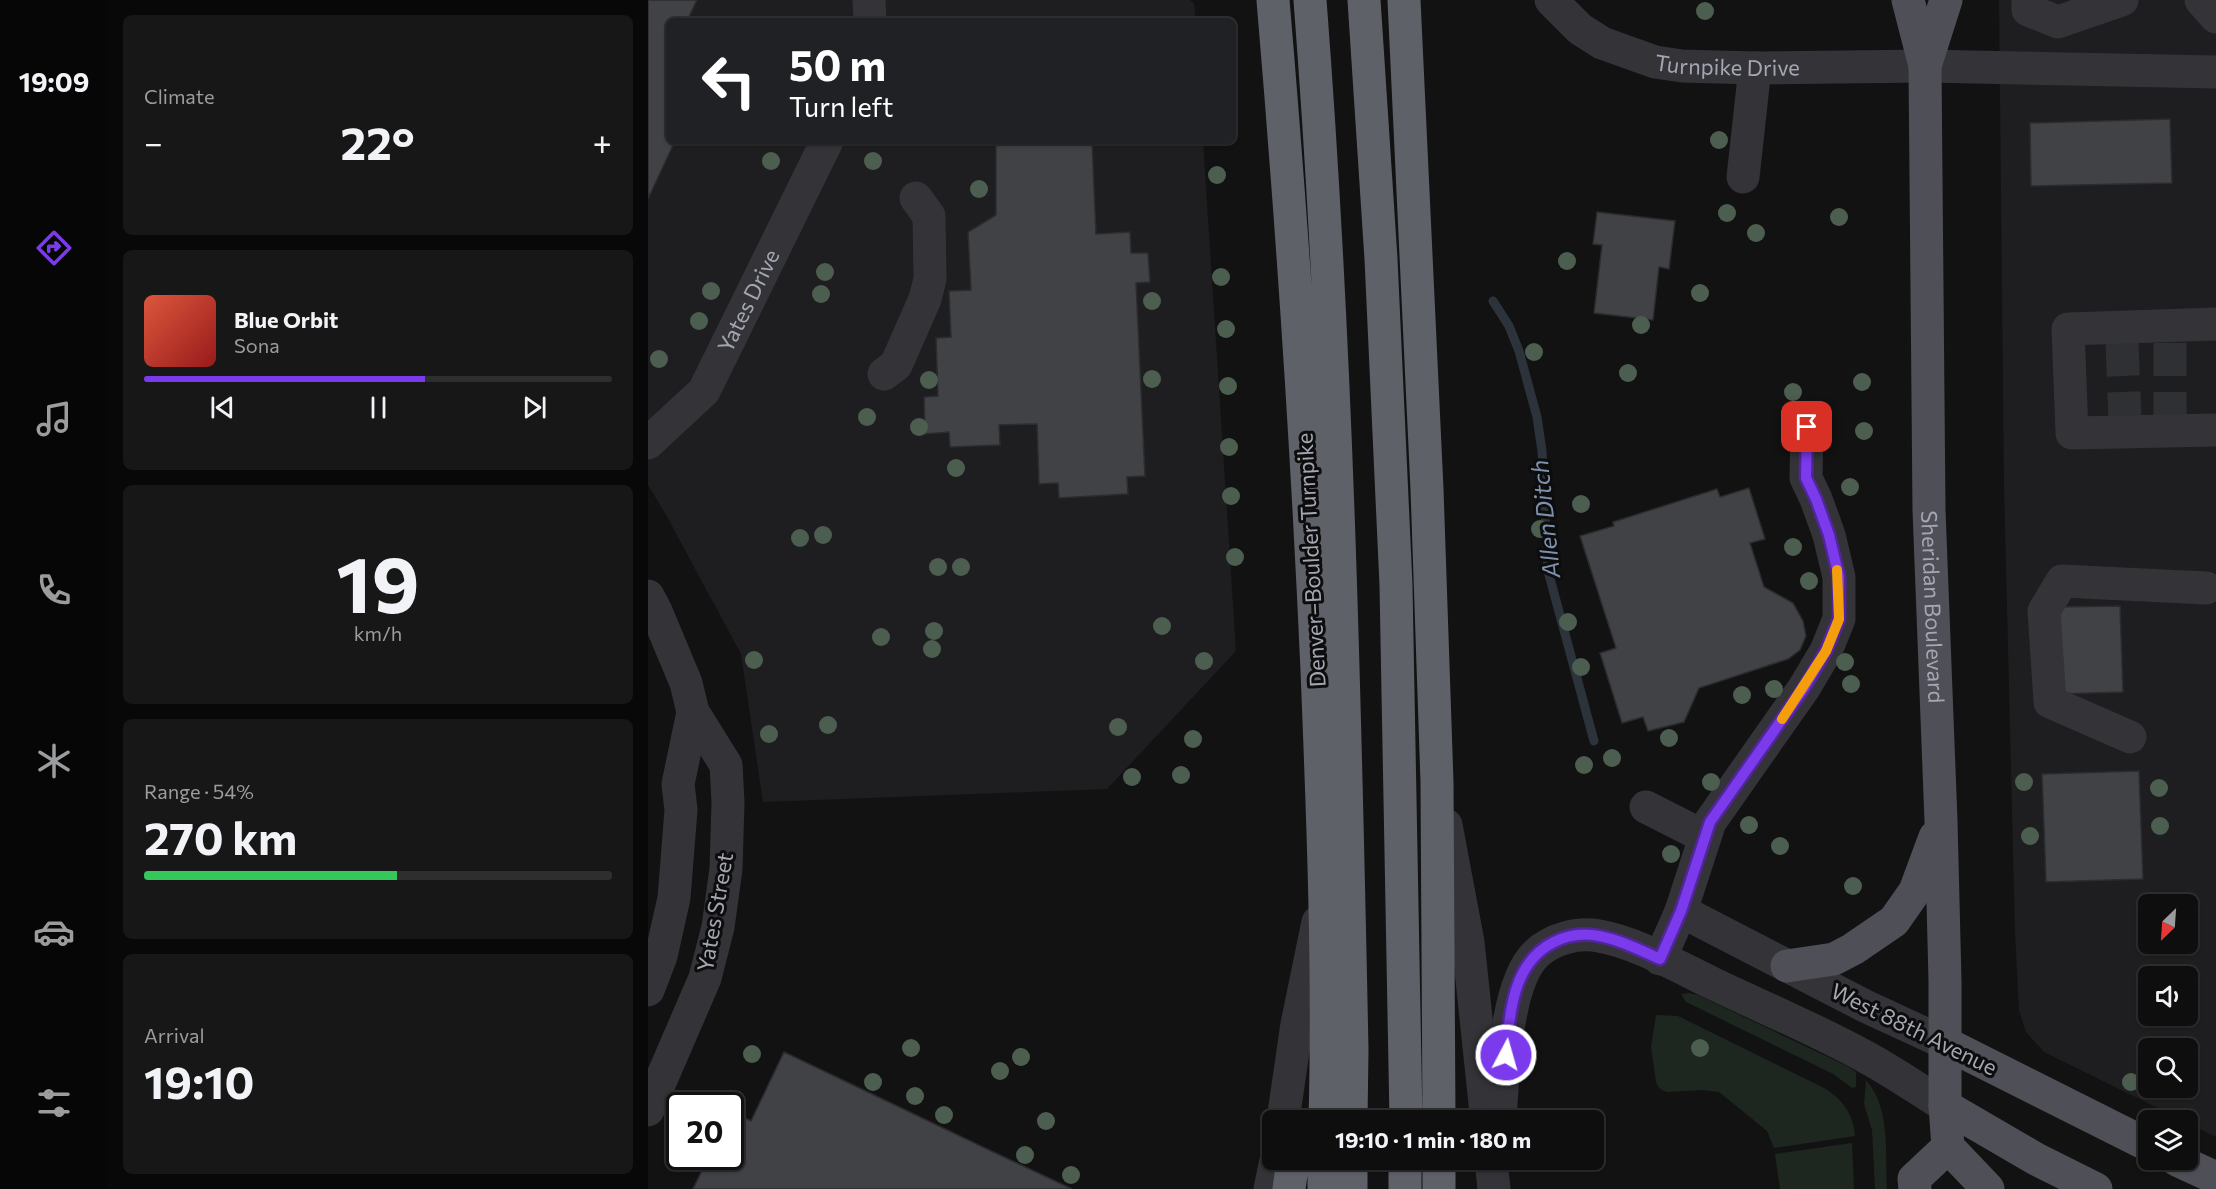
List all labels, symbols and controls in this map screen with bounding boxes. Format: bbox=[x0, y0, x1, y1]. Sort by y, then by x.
text: 50 m bbox=[789, 38, 886, 90]
icon: left bbox=[690, 42, 768, 120]
street label: Turnpike Drive bbox=[1653, 48, 1800, 81]
text: 19:09 bbox=[19, 65, 89, 98]
text: Climate bbox=[144, 84, 214, 108]
text: Turn left bbox=[789, 90, 893, 123]
text: 22° bbox=[341, 114, 415, 169]
text: − bbox=[144, 121, 163, 162]
text: + bbox=[593, 121, 612, 162]
icon: directions bbox=[33, 227, 75, 269]
street label: Yates Drive bbox=[711, 245, 785, 357]
text: Blue Orbit bbox=[234, 306, 338, 333]
text: Sona bbox=[234, 333, 280, 357]
icon: previous bbox=[206, 391, 239, 424]
icon: pause bbox=[362, 391, 395, 424]
icon: next bbox=[518, 391, 551, 424]
icon: music bbox=[33, 398, 75, 440]
pin bbox=[1781, 401, 1832, 452]
icon: arrive bbox=[1790, 410, 1823, 443]
street label: Denver–Boulder Turnpike bbox=[1290, 432, 1331, 688]
water label: Allen Ditch bbox=[1524, 458, 1565, 581]
street label: Sheridan Boulevard bbox=[1916, 510, 1950, 704]
text: 19 bbox=[336, 534, 420, 629]
icon: phone bbox=[33, 569, 75, 611]
text: km/h bbox=[354, 621, 402, 645]
icon: climate bbox=[33, 740, 75, 782]
text: Range · 54% bbox=[144, 779, 254, 803]
text: 270 km bbox=[144, 809, 297, 864]
street label: Yates Street bbox=[691, 850, 738, 974]
north arrow bbox=[2138, 894, 2198, 954]
map controls bbox=[2138, 894, 2198, 1170]
icon: car bbox=[33, 911, 75, 953]
button: sound bbox=[2138, 966, 2198, 1026]
street label: West 88th Avenue bbox=[1827, 977, 2002, 1080]
text: Arrival bbox=[144, 1023, 205, 1047]
position arrow bbox=[1474, 1023, 1538, 1087]
button: search bbox=[2138, 1038, 2198, 1098]
text: 19:10 bbox=[144, 1053, 254, 1108]
icon: filters bbox=[33, 1082, 75, 1124]
speed limit sign: 20 bbox=[666, 1092, 744, 1170]
button: layers bbox=[2138, 1110, 2198, 1170]
text: 19:10 · 1 min · 180 m bbox=[1335, 1126, 1531, 1153]

